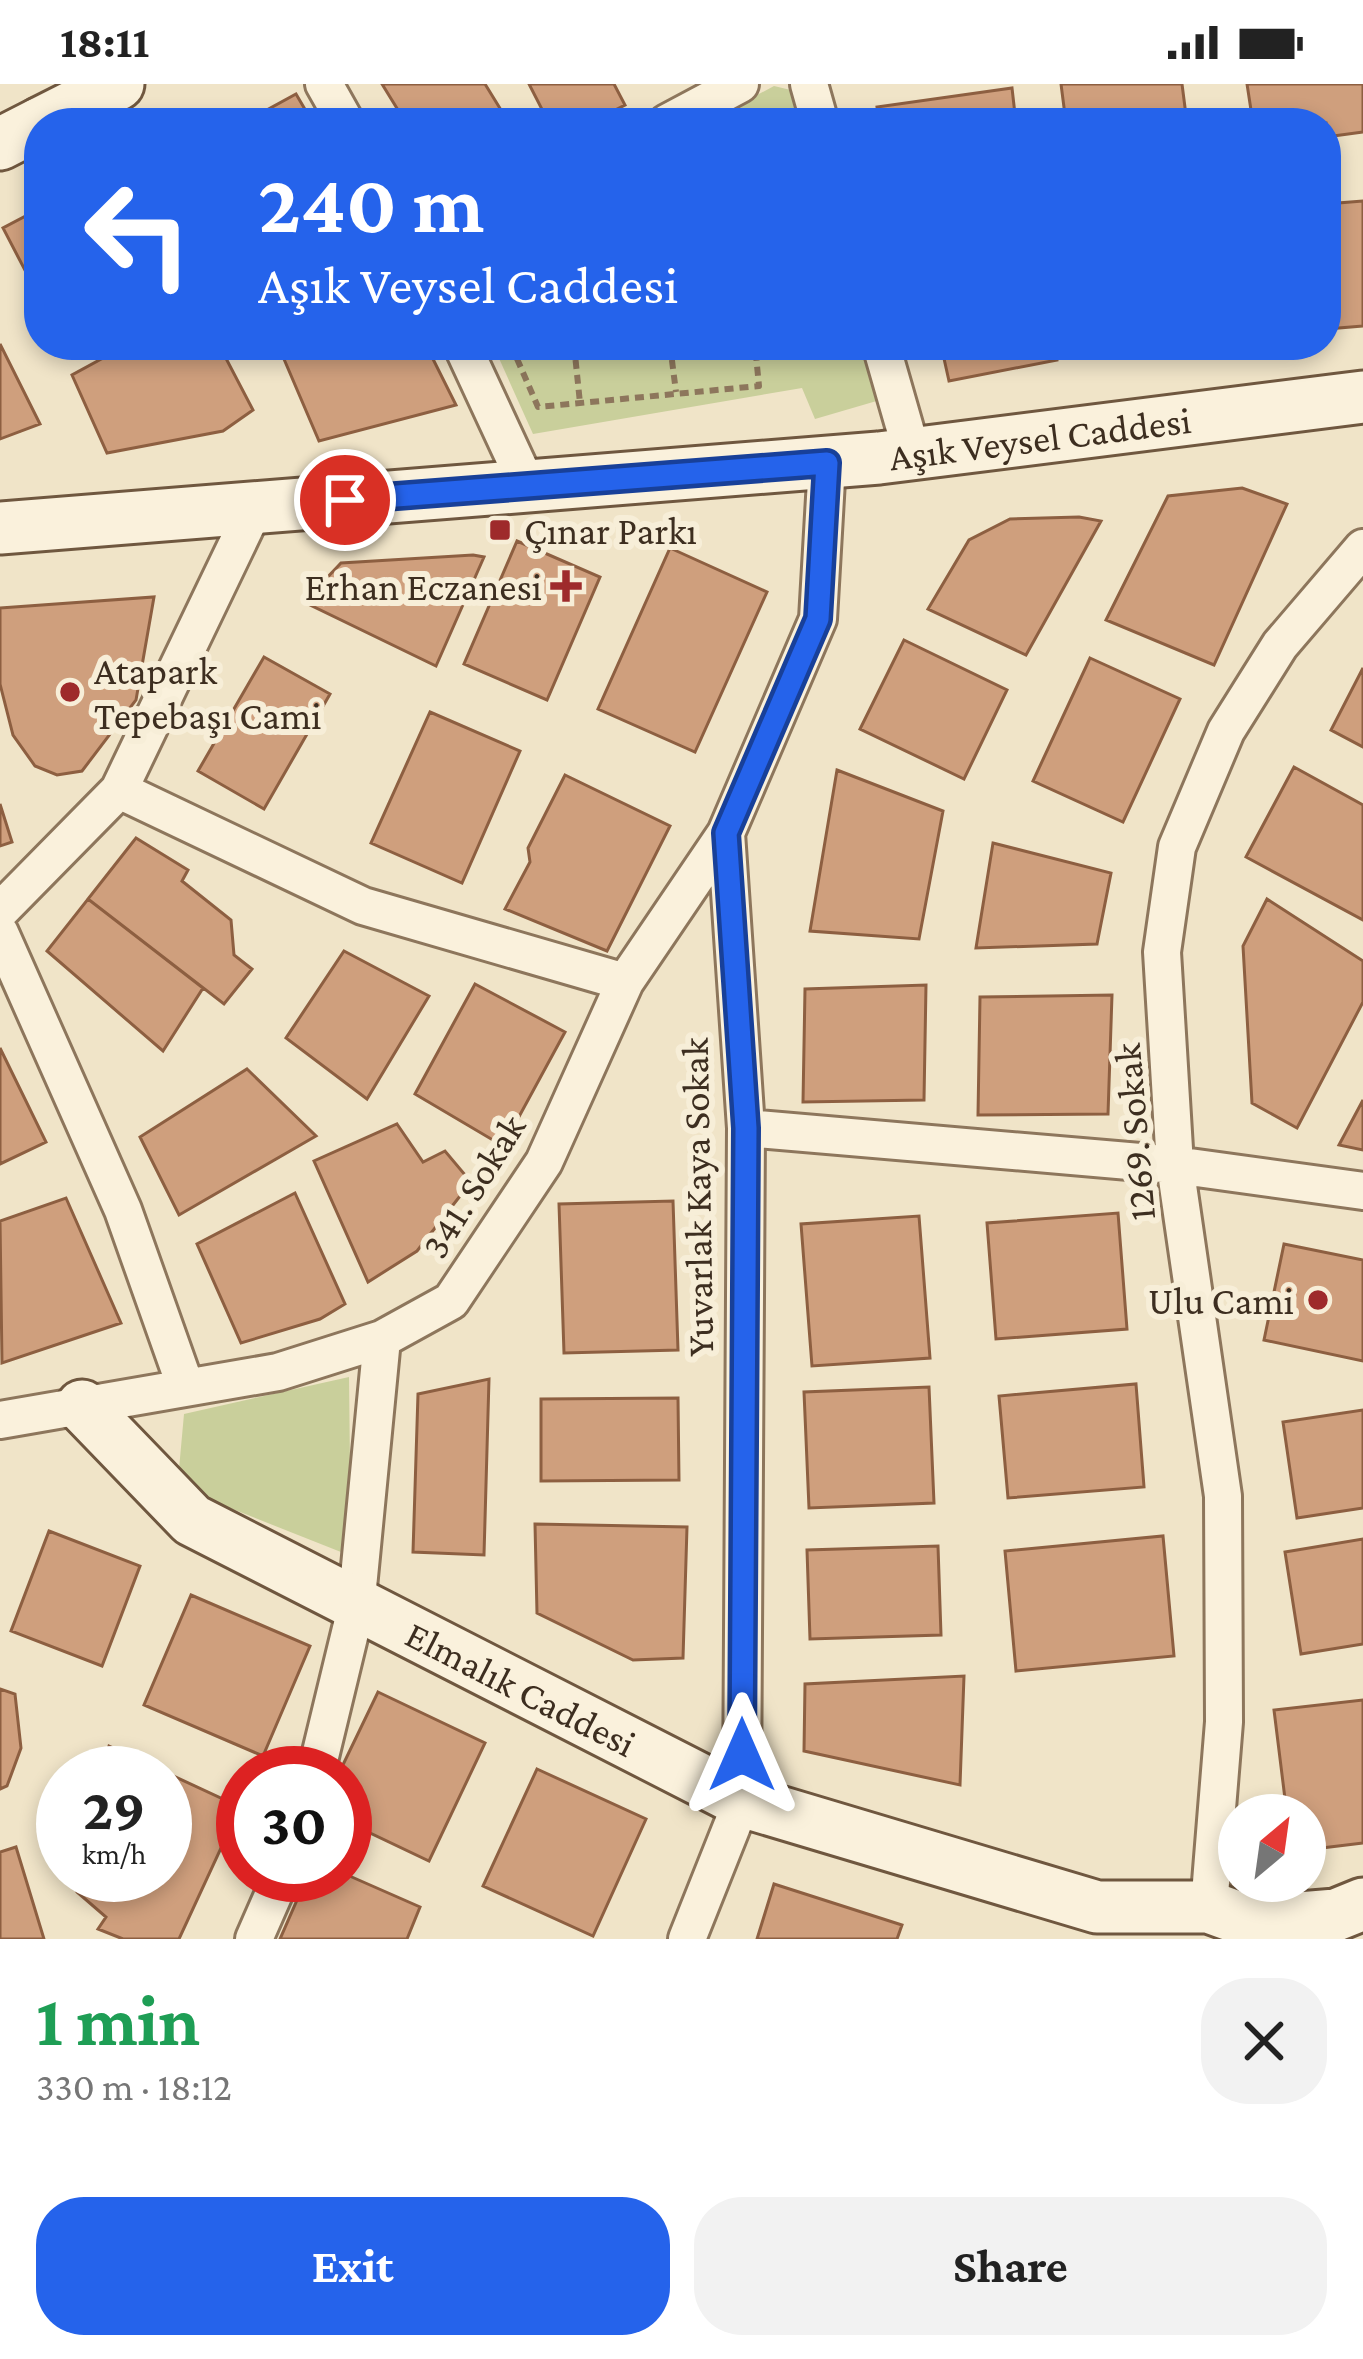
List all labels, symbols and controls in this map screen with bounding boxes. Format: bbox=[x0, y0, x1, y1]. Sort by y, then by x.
text: 18:11 bbox=[60, 17, 149, 67]
icon: left bbox=[60, 156, 216, 312]
text: 240 m bbox=[258, 157, 484, 250]
text: Aşık Veysel Caddesi bbox=[258, 255, 678, 315]
street label: Aşık Veysel Caddesi bbox=[887, 397, 1193, 478]
pin bbox=[294, 449, 396, 551]
icon: arrive bbox=[312, 467, 378, 533]
place label: Çınar Parkı bbox=[524, 509, 697, 553]
marker: Çınar Parkı bbox=[487, 517, 513, 543]
place label: Erhan Eczanesi bbox=[304, 565, 542, 608]
marker: Erhan Eczanesi bbox=[553, 573, 579, 599]
place label: Atapark Tepebaşı Cami bbox=[94, 649, 322, 738]
marker: Atapark Tepebaşı Cami bbox=[57, 679, 83, 705]
street label: Yuvarlak Kaya Sokak bbox=[673, 1037, 722, 1357]
street label: 1269. Sokak bbox=[1105, 1041, 1163, 1223]
street label: 341. Sokak bbox=[412, 1106, 534, 1265]
place label: Ulu Cami bbox=[1148, 1279, 1294, 1322]
marker: Ulu Cami bbox=[1305, 1287, 1331, 1313]
street label: Elmalık Caddesi bbox=[399, 1612, 643, 1765]
position arrow bbox=[679, 1692, 805, 1818]
speed limit sign: 30 bbox=[216, 1746, 372, 1902]
text: 29 bbox=[82, 1775, 146, 1842]
north arrow bbox=[1218, 1794, 1326, 1902]
map controls bbox=[1218, 1794, 1326, 1902]
text: km/h bbox=[82, 1837, 146, 1870]
button: close bbox=[1201, 1978, 1327, 2104]
text: 1 min bbox=[36, 1980, 200, 2060]
text: 330 m · 18:12 bbox=[36, 2065, 232, 2108]
button: Exit bbox=[36, 2197, 670, 2335]
button: Share bbox=[694, 2197, 1327, 2335]

